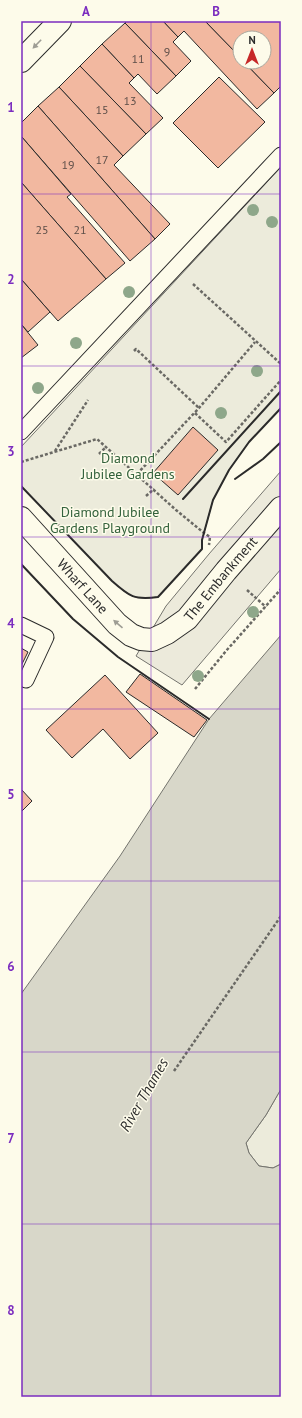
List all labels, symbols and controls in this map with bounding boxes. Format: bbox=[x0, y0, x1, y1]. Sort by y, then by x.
text: A bbox=[82, 3, 90, 20]
text: B bbox=[212, 3, 220, 20]
north arrow bbox=[232, 30, 272, 70]
text: N bbox=[248, 33, 256, 47]
one-way arrow bbox=[32, 39, 42, 49]
house number: 9 bbox=[164, 44, 170, 59]
house number: 11 bbox=[131, 51, 145, 66]
house number: 13 bbox=[123, 93, 137, 108]
text: 1 bbox=[7, 99, 15, 116]
house number: 15 bbox=[95, 102, 109, 117]
house number: 17 bbox=[95, 152, 109, 167]
house number: 19 bbox=[61, 157, 75, 172]
house number: 25 bbox=[35, 222, 49, 237]
house number: 21 bbox=[73, 222, 87, 237]
text: 2 bbox=[7, 271, 15, 288]
text: 3 bbox=[7, 443, 15, 460]
park label: Diamond Jubilee Gardens bbox=[80, 449, 175, 483]
park label: Diamond Jubilee Gardens Playground bbox=[50, 503, 170, 537]
street label: The Embankment bbox=[180, 532, 261, 625]
street label: Wharf Lane bbox=[53, 555, 112, 617]
text: 4 bbox=[7, 615, 15, 632]
one-way arrow bbox=[113, 620, 123, 629]
text: 5 bbox=[7, 786, 15, 803]
text: 6 bbox=[7, 958, 15, 975]
water label: River Thames bbox=[115, 1055, 172, 1135]
text: 7 bbox=[7, 1130, 15, 1147]
text: 8 bbox=[7, 1302, 15, 1319]

